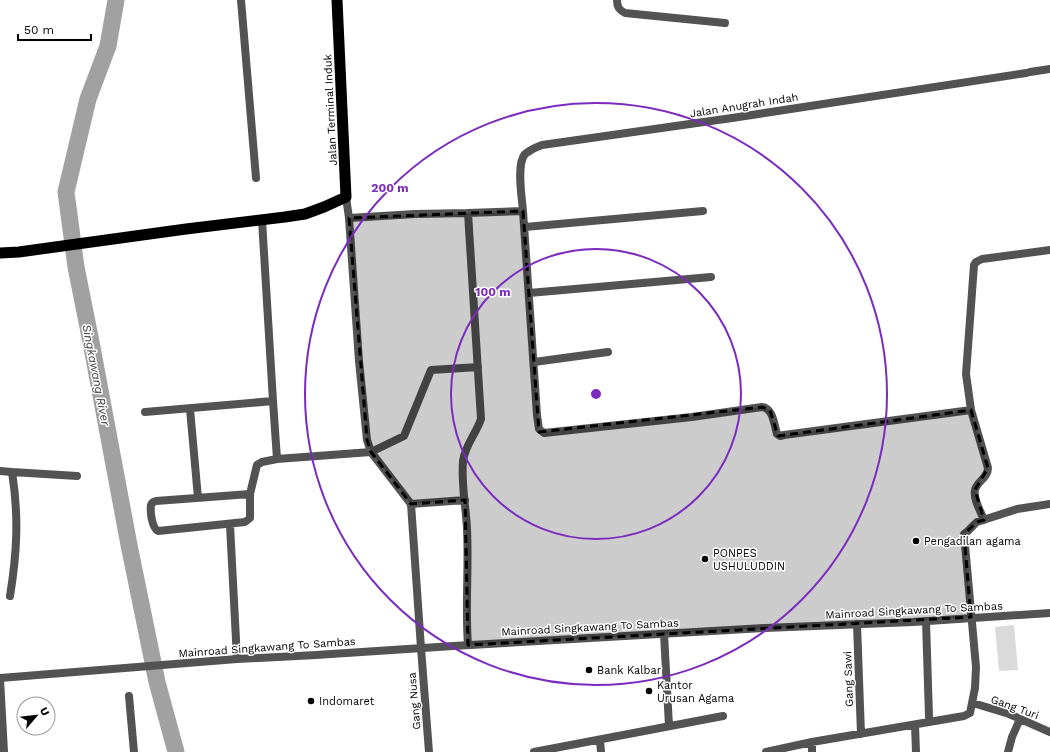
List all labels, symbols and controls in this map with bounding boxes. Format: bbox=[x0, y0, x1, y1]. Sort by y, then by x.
scale bar bbox=[18, 16, 91, 42]
text: 50 m bbox=[24, 23, 54, 37]
street label: Jalan Terminal Induk bbox=[321, 54, 340, 166]
street label: Jalan Anugrah Indah bbox=[689, 90, 799, 120]
text: 200 m bbox=[371, 181, 409, 195]
text: 100 m bbox=[475, 285, 511, 299]
water label: Singkawang River bbox=[79, 323, 113, 428]
centre of rings bbox=[589, 387, 603, 401]
place label: Pengadilan agama bbox=[924, 535, 1021, 548]
marker: Pengadilan agama bbox=[911, 536, 921, 546]
place label: PONPES USHULUDDIN bbox=[713, 547, 785, 573]
marker: PONPES USHULUDDIN bbox=[700, 554, 710, 564]
street label: Mainroad Singkawang To Sambas bbox=[825, 599, 1003, 622]
street label: Mainroad Singkawang To Sambas bbox=[501, 616, 679, 639]
street label: Mainroad Singkawang To Sambas bbox=[178, 635, 356, 660]
street label: Gang Sawi bbox=[841, 651, 856, 707]
place label: Bank Kalbar bbox=[597, 664, 662, 677]
marker: Bank Kalbar bbox=[584, 665, 594, 675]
street label: Gang Nusa bbox=[406, 672, 423, 730]
place label: Kantor Urusan Agama bbox=[657, 679, 734, 705]
marker: Kantor Urusan Agama bbox=[644, 686, 654, 696]
street label: Gang Turi bbox=[989, 693, 1041, 722]
place label: Indomaret bbox=[319, 695, 375, 708]
north arrow bbox=[16, 696, 56, 736]
marker: Indomaret bbox=[306, 696, 316, 706]
text: U bbox=[37, 705, 52, 718]

